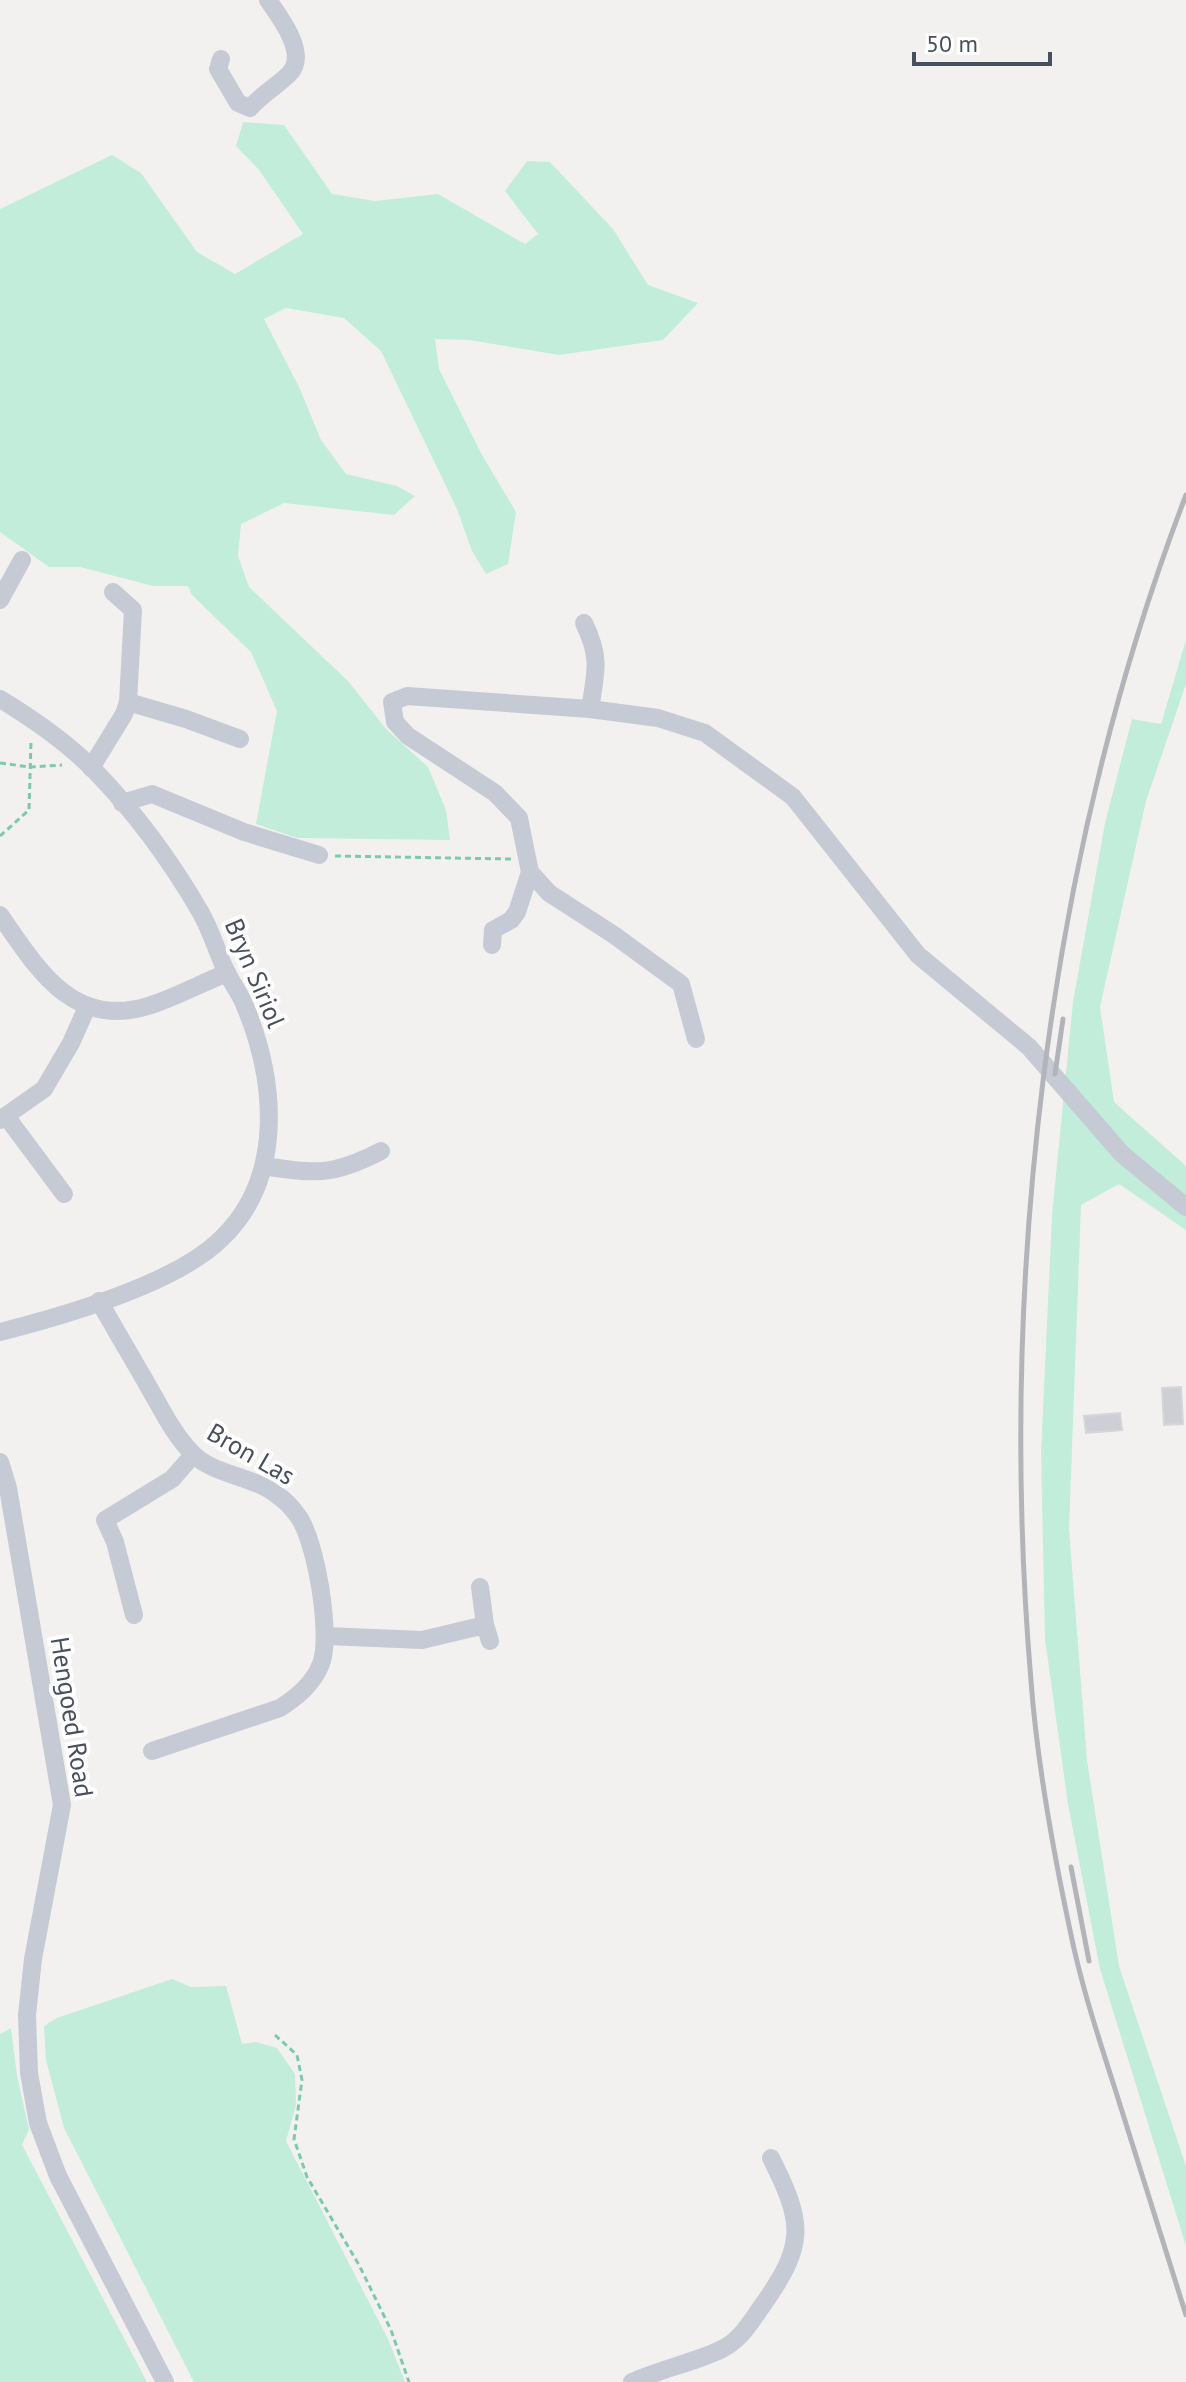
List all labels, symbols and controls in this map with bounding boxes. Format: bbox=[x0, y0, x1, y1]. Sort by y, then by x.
scale bar bbox=[914, 16, 1050, 66]
text: 50 m bbox=[926, 28, 978, 59]
street label: Bryn Siriol bbox=[218, 913, 293, 1033]
street label: Bron Las bbox=[201, 1415, 301, 1492]
street label: Hengoed Road bbox=[44, 1634, 101, 1799]

